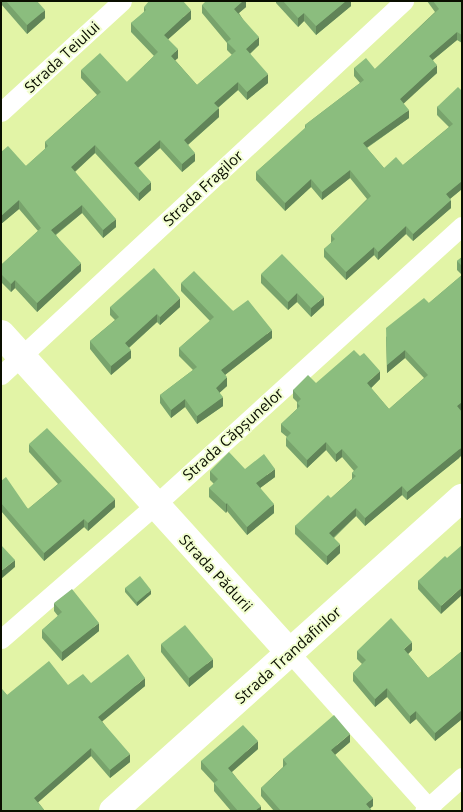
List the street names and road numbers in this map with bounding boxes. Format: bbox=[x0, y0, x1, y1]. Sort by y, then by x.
street label: Strada Teiului bbox=[21, 18, 103, 96]
street label: Strada Fragilor bbox=[159, 146, 247, 230]
street label: Strada Căpșunelor bbox=[179, 384, 287, 484]
street label: Strada Pădurii bbox=[176, 531, 256, 615]
street label: Strada Trandafirilor bbox=[231, 603, 345, 707]

